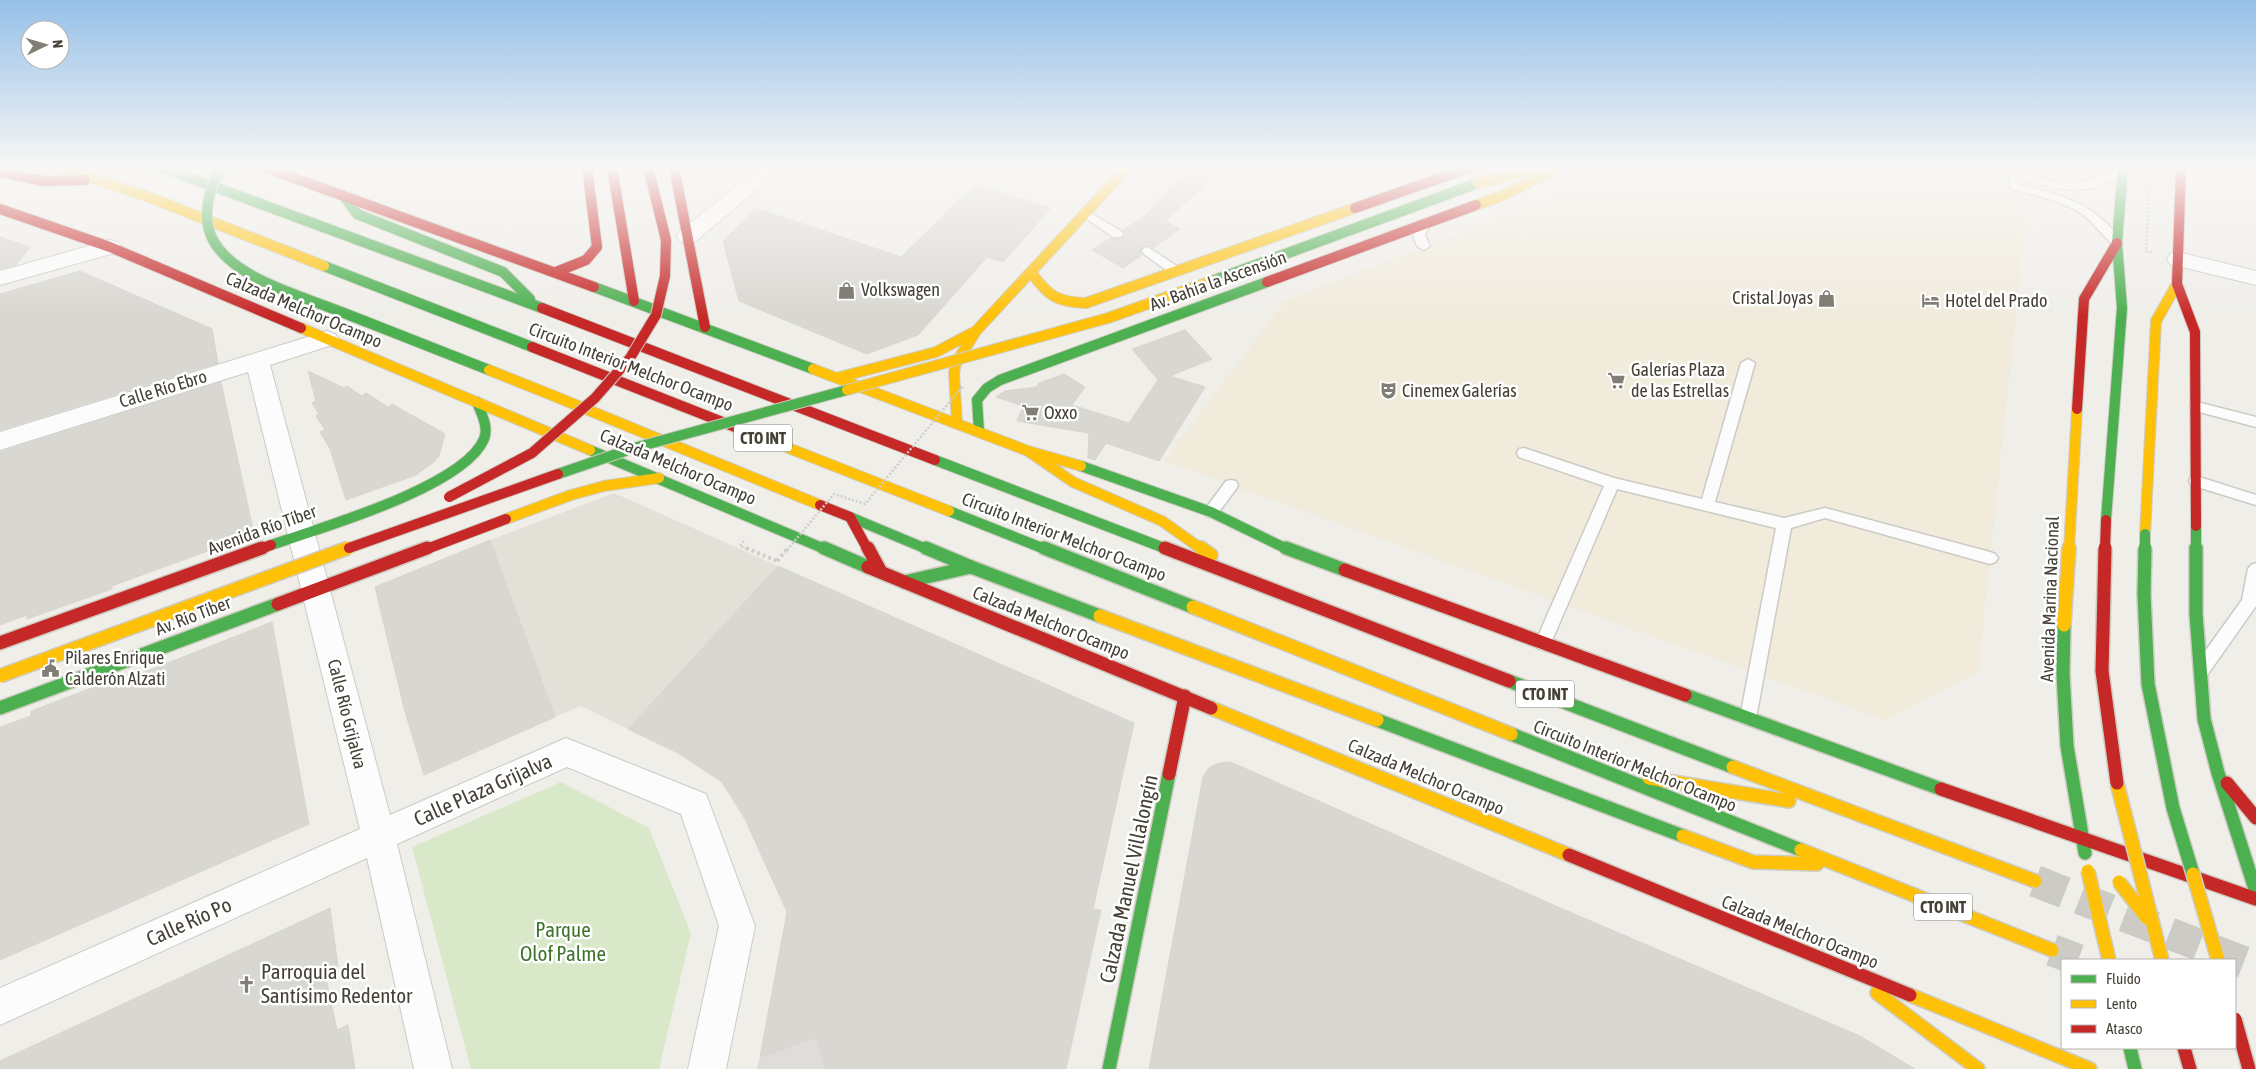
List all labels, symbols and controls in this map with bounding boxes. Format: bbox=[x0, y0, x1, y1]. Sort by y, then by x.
north arrow bbox=[20, 20, 70, 70]
text: N bbox=[50, 39, 66, 49]
street label: Av. Bahía la Ascensión bbox=[1147, 246, 1289, 315]
street label: Calzada Melchor Ocampo bbox=[223, 267, 385, 352]
place label: Volkswagen bbox=[861, 279, 940, 300]
shop icon: Volkswagen bbox=[837, 280, 857, 300]
place label: Cristal Joyas bbox=[1732, 287, 1813, 308]
shop icon: Cristal Joyas bbox=[1817, 288, 1837, 308]
place label: Hotel del Prado bbox=[1945, 290, 2047, 311]
hotel icon: Hotel del Prado bbox=[1921, 291, 1941, 311]
street label: Circuito Interior Melchor Ocampo bbox=[526, 318, 736, 415]
place label: Galerías Plaza de las Estrellas bbox=[1631, 359, 1729, 401]
street label: Calle Río Ebro bbox=[117, 365, 209, 412]
supermarket icon: Galerías Plaza de las Estrellas bbox=[1607, 370, 1627, 390]
place label: Cinemex Galerías bbox=[1402, 380, 1517, 401]
theatre icon: Cinemex Galerías bbox=[1378, 381, 1398, 401]
place label: Oxxo bbox=[1044, 402, 1077, 423]
supermarket icon: Oxxo bbox=[1020, 403, 1040, 423]
street label: Calzada Melchor Ocampo bbox=[597, 424, 759, 509]
road number: CTO INT bbox=[734, 424, 792, 452]
street label: Circuito Interior Melchor Ocampo bbox=[959, 488, 1169, 585]
street label: Avenida Río Tíber bbox=[205, 500, 320, 559]
street label: Avenida Marina Nacional bbox=[2036, 515, 2063, 682]
street label: Calzada Melchor Ocampo bbox=[970, 581, 1133, 664]
street label: Av. Río Tíber bbox=[152, 591, 234, 640]
place label: Pilares Enrique Calderón Alzati bbox=[65, 647, 166, 689]
street label: Calle Río Grijalva bbox=[324, 657, 371, 771]
public building icon: Pilares Enrique Calderón Alzati bbox=[41, 658, 61, 678]
road number: CTO INT bbox=[1516, 681, 1574, 708]
street label: Circuito Interior Melchor Ocampo bbox=[1531, 715, 1740, 816]
street label: Calzada Melchor Ocampo bbox=[1345, 734, 1507, 819]
street label: Calle Plaza Grijalva bbox=[410, 748, 555, 830]
street label: Calzada Manuel Villalongín bbox=[1094, 772, 1162, 985]
street label: Calzada Melchor Ocampo bbox=[1719, 890, 1882, 973]
street label: Calle Río Po bbox=[142, 892, 235, 950]
road number: CTO INT bbox=[1914, 894, 1972, 920]
park label: Parque Olof Palme bbox=[520, 917, 606, 965]
place label: Parroquia del Santísimo Redentor bbox=[261, 959, 413, 1007]
legend bbox=[2061, 959, 2236, 1049]
text: Fluido bbox=[2106, 970, 2141, 987]
church icon: Parroquia del Santísimo Redentor bbox=[237, 974, 257, 994]
text: Lento bbox=[2106, 995, 2137, 1012]
text: Atasco bbox=[2106, 1020, 2143, 1037]

